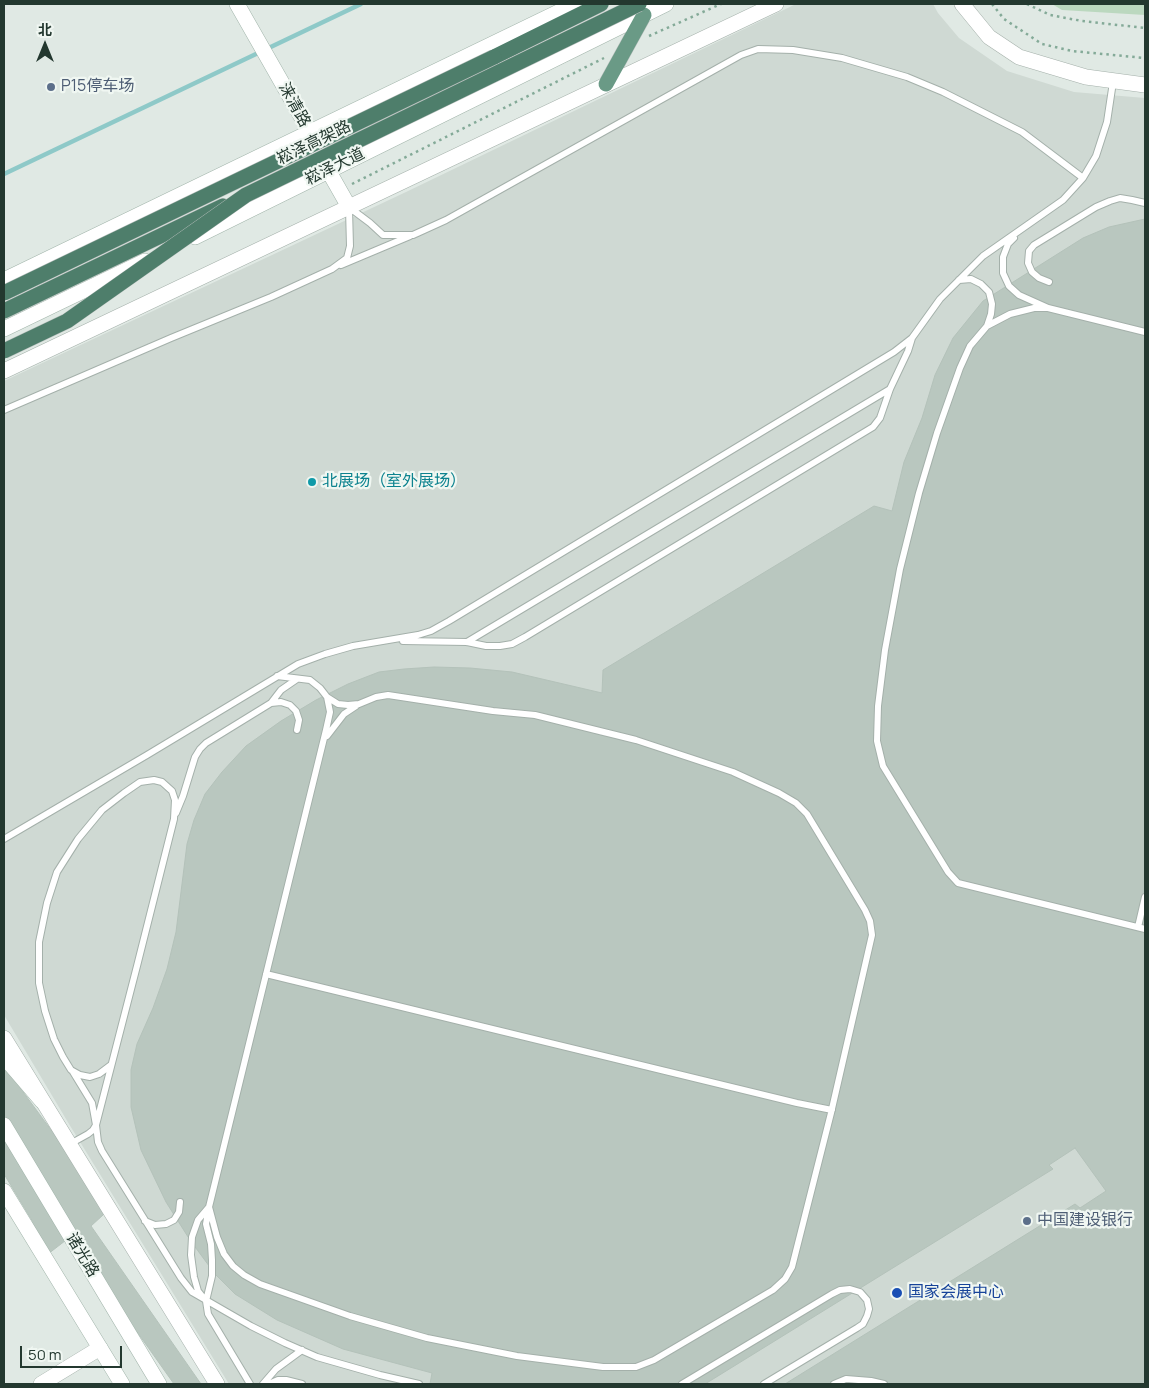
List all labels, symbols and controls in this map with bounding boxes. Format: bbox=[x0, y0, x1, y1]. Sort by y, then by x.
north arrow bbox=[20, 20, 70, 70]
text: 北 bbox=[38, 20, 52, 39]
place label: P15停车场 bbox=[61, 77, 134, 97]
street label: 涞清路 bbox=[274, 79, 314, 131]
marker: P15停车场 bbox=[45, 81, 57, 93]
street label: 崧泽高架路 bbox=[274, 117, 354, 169]
street label: 崧泽大道 bbox=[302, 144, 368, 190]
place label: 北展场（室外展场） bbox=[322, 472, 466, 492]
marker: 北展场（室外展场） bbox=[306, 476, 318, 488]
place label: 中国建设银行 bbox=[1037, 1211, 1133, 1231]
marker: 中国建设银行 bbox=[1021, 1215, 1033, 1227]
street label: 诸光路 bbox=[61, 1229, 103, 1281]
place label: 国家会展中心 bbox=[908, 1283, 1004, 1303]
marker: 国家会展中心 bbox=[890, 1286, 904, 1300]
scale bar bbox=[22, 1336, 125, 1368]
text: 50 m bbox=[28, 1344, 62, 1365]

